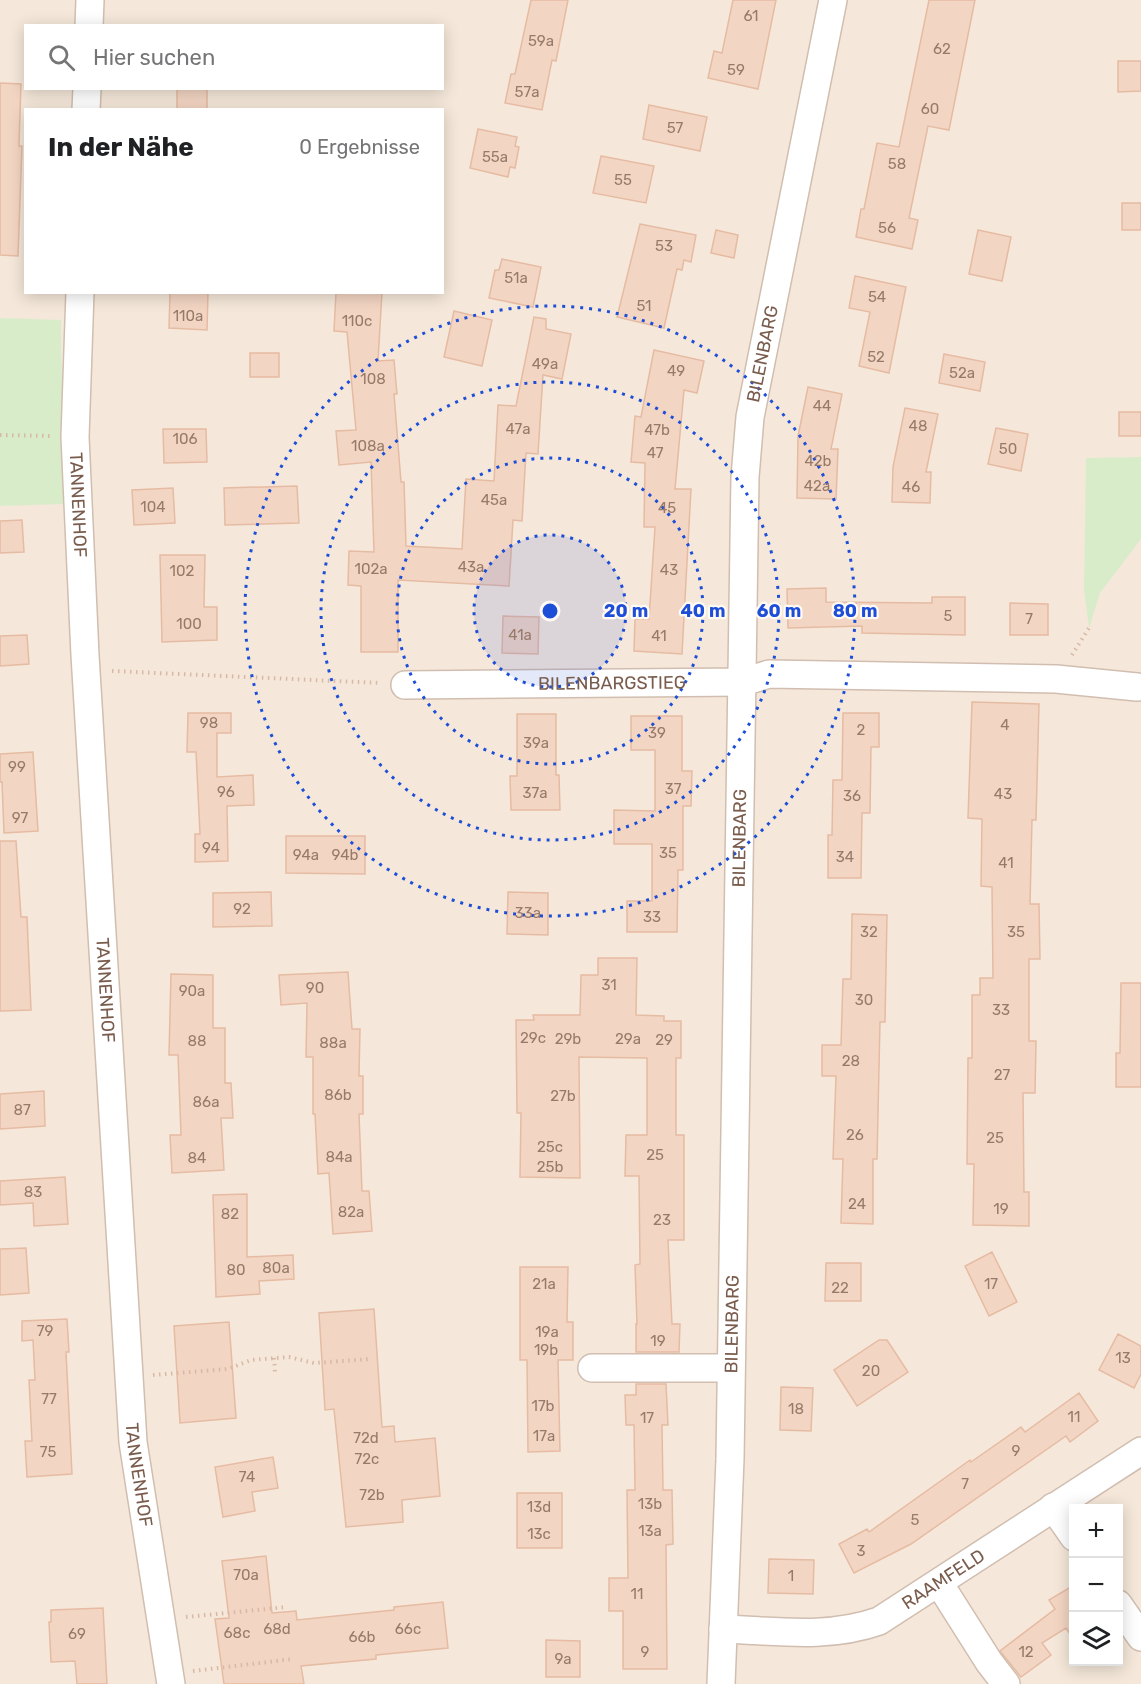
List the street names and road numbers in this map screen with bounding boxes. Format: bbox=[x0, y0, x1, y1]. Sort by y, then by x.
street label: BILENBARG bbox=[742, 303, 783, 404]
street label: TANNENHOF bbox=[65, 452, 92, 558]
street label: BILENBARGSTIEG bbox=[538, 672, 686, 695]
street label: BILENBARG bbox=[728, 789, 751, 888]
street label: TANNENHOF bbox=[91, 937, 120, 1043]
street label: BILENBARG bbox=[720, 1275, 744, 1374]
street label: TANNENHOF bbox=[121, 1422, 157, 1528]
street label: RAAMFELD bbox=[898, 1544, 989, 1614]

